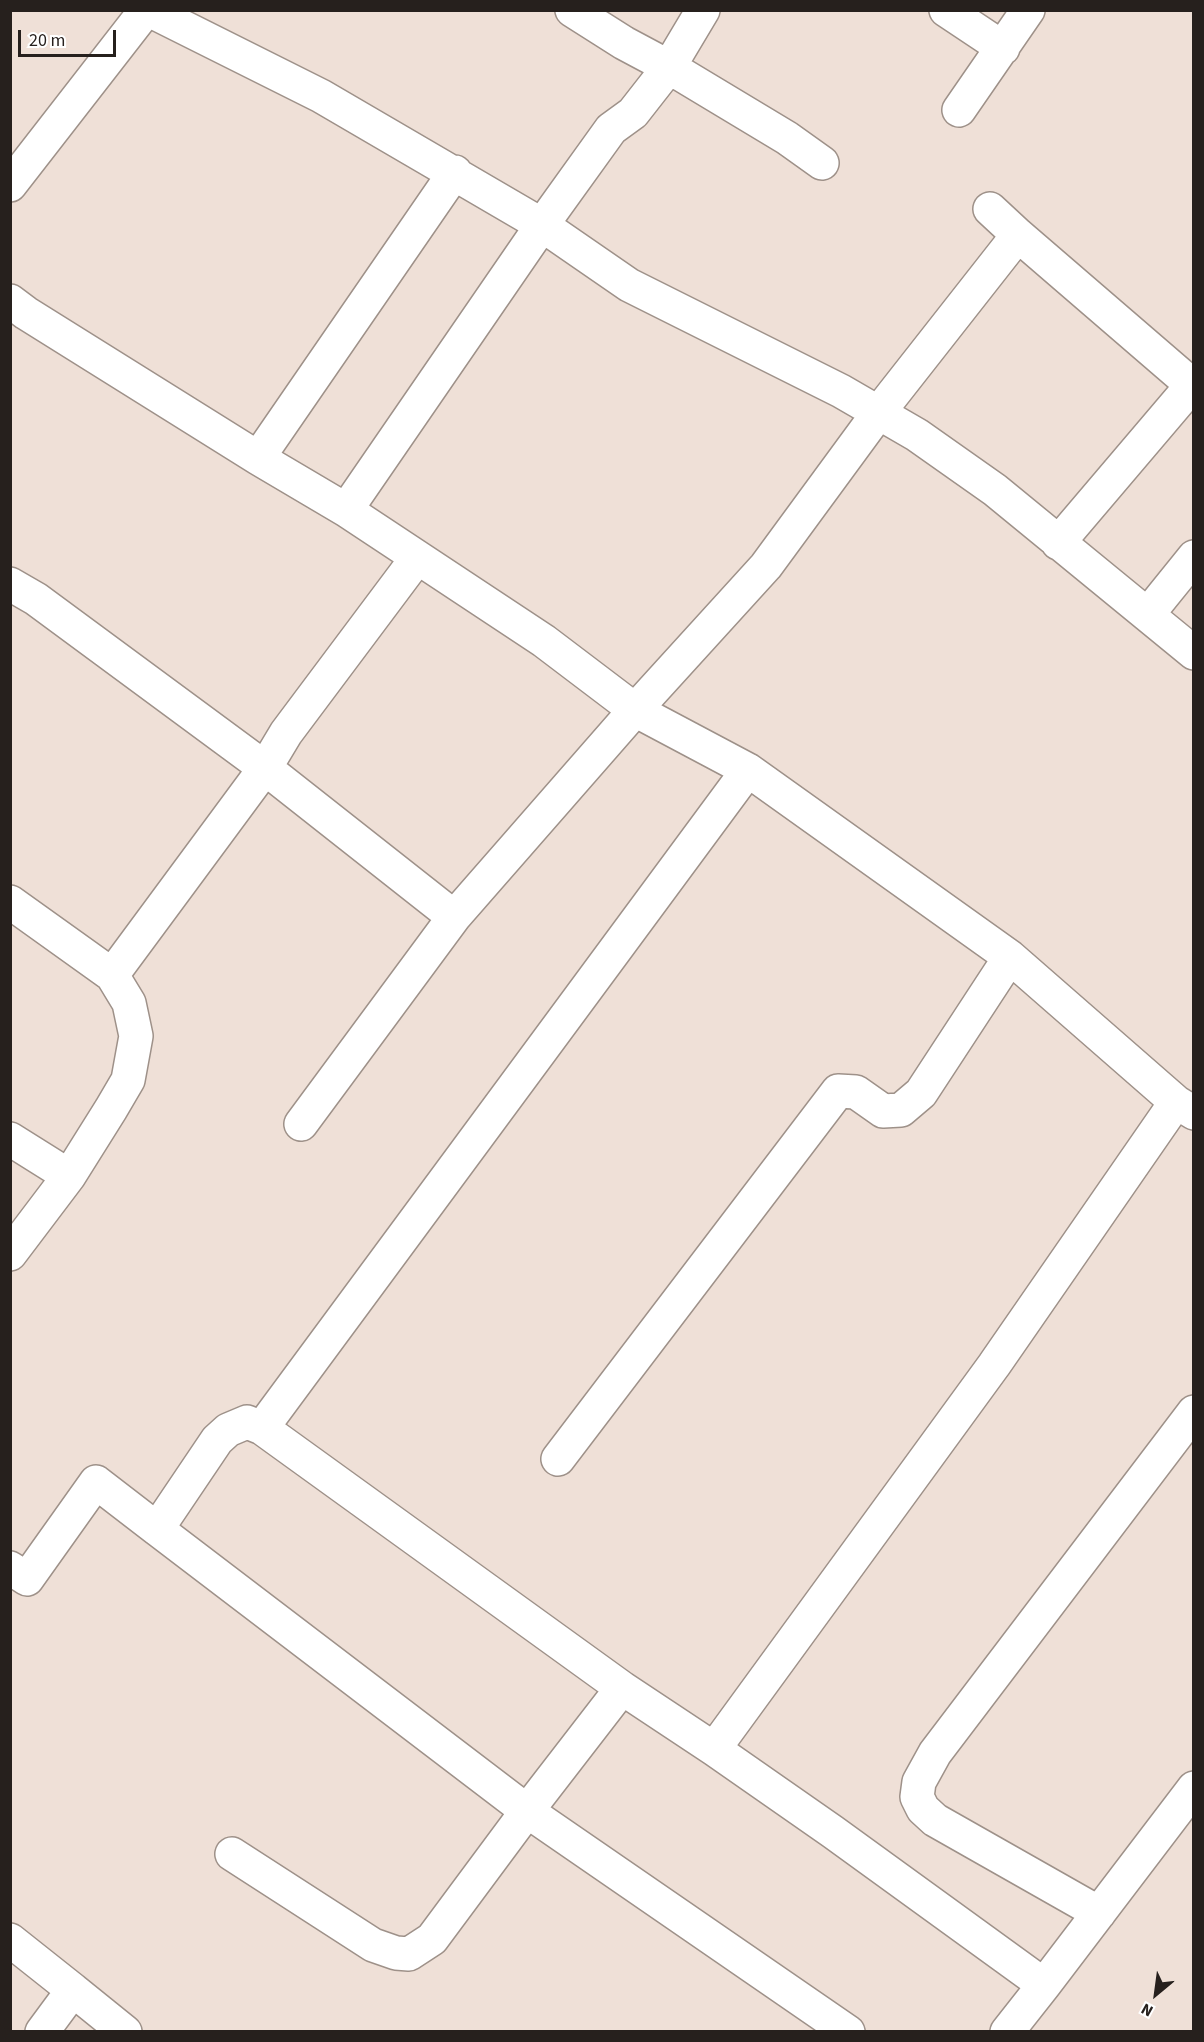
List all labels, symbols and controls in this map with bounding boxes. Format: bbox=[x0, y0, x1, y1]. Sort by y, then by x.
scale bar bbox=[21, 18, 118, 56]
text: 20 m bbox=[29, 28, 65, 53]
north arrow bbox=[1126, 1964, 1186, 2024]
text: N bbox=[1137, 1998, 1157, 2022]

